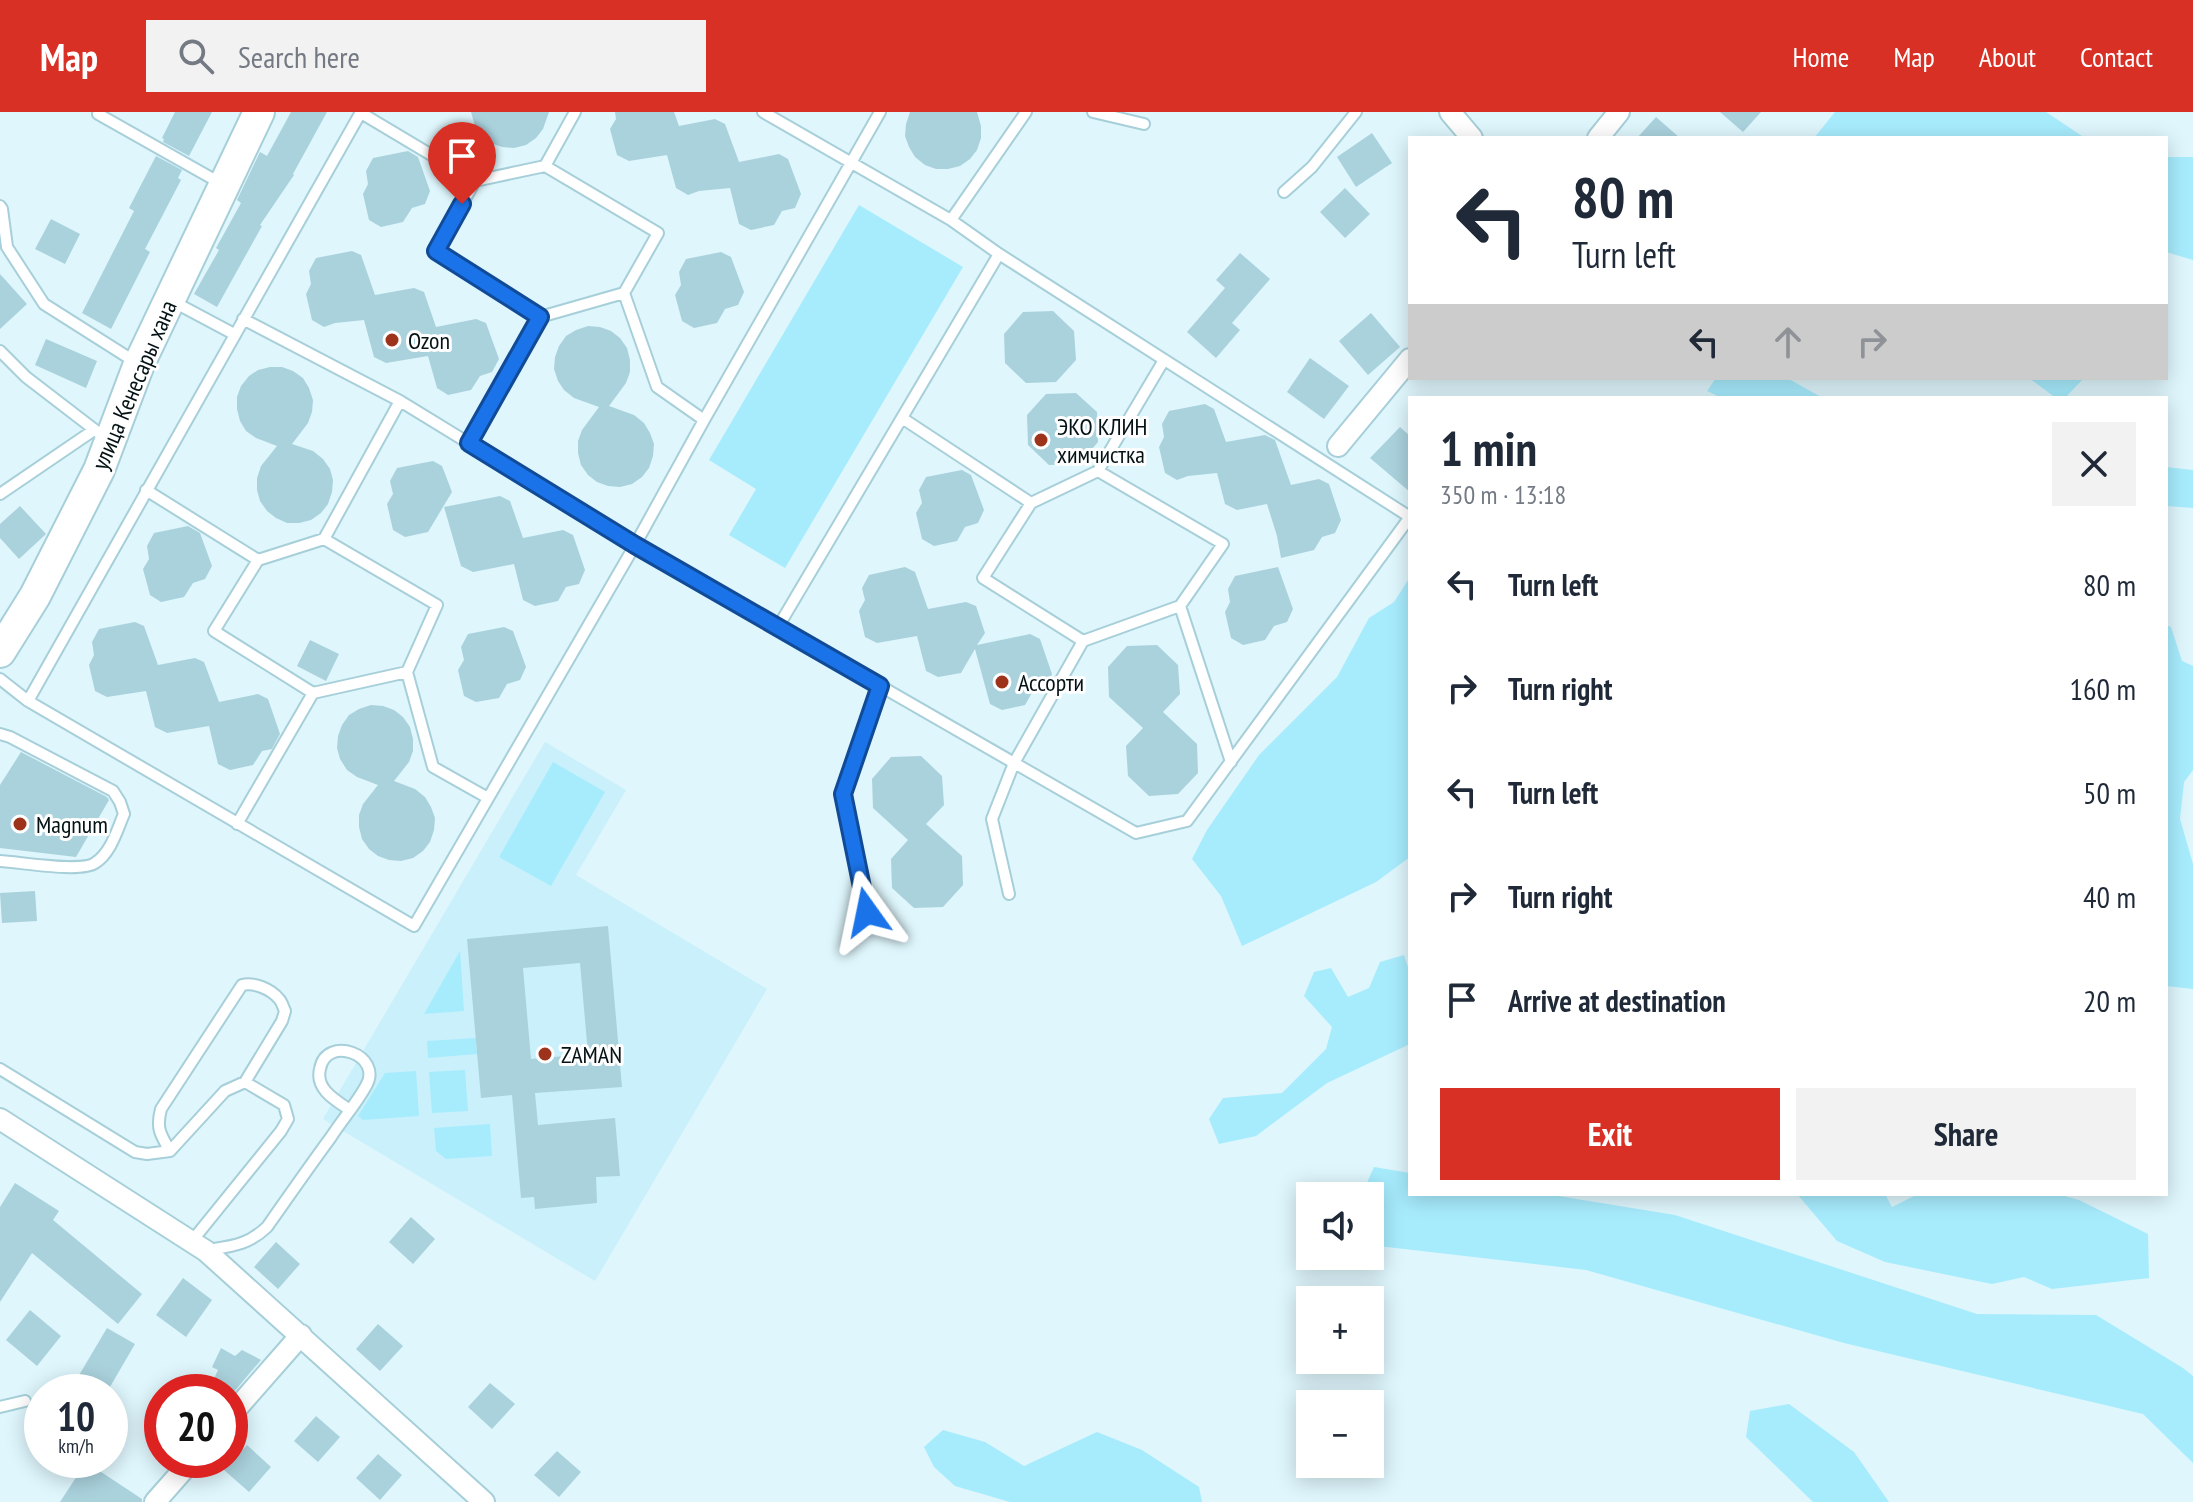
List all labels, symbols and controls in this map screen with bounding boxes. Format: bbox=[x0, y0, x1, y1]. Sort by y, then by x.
search box bbox=[146, 20, 706, 92]
text: Map bbox=[40, 32, 98, 81]
icon: search bbox=[174, 34, 218, 78]
text: Search here bbox=[238, 37, 360, 76]
text: Home bbox=[1793, 38, 1849, 75]
text: Map bbox=[1893, 38, 1935, 75]
text: About bbox=[1979, 38, 2036, 75]
text: Contact bbox=[2080, 38, 2153, 75]
pin bbox=[428, 122, 496, 204]
icon: arrive bbox=[440, 134, 484, 178]
text: 80 m bbox=[1572, 161, 1674, 233]
icon: left bbox=[1440, 168, 1544, 272]
text: Turn left bbox=[1572, 231, 1676, 278]
street label: улица Кенесары хана bbox=[84, 296, 184, 474]
icon: left bbox=[1682, 320, 1726, 364]
icon: ahead bbox=[1766, 320, 1810, 364]
icon: right bbox=[1850, 320, 1894, 364]
place label: Ozon bbox=[408, 325, 450, 356]
marker: Ozon bbox=[383, 331, 401, 349]
place label: ЭКО КЛИН химчистка bbox=[1057, 411, 1147, 470]
text: 1 min bbox=[1440, 417, 1537, 479]
button: close bbox=[2052, 422, 2136, 506]
marker: ЭКО КЛИН химчистка bbox=[1032, 431, 1050, 449]
text: 350 m · 13:18 bbox=[1440, 478, 1566, 511]
icon: left bbox=[1440, 562, 1484, 606]
text: Turn left bbox=[1508, 565, 1598, 604]
text: 80 m bbox=[2083, 565, 2136, 604]
icon: right bbox=[1440, 666, 1484, 710]
place label: Ассорти bbox=[1018, 667, 1084, 698]
text: Turn right bbox=[1508, 669, 1612, 708]
text: 160 m bbox=[2070, 669, 2136, 708]
marker: Ассорти bbox=[993, 673, 1011, 691]
icon: left bbox=[1440, 770, 1484, 814]
text: Turn left bbox=[1508, 773, 1598, 812]
text: 50 m bbox=[2083, 773, 2136, 812]
place label: Magnum bbox=[36, 809, 108, 840]
marker: Magnum bbox=[11, 815, 29, 833]
position arrow bbox=[825, 870, 909, 954]
icon: right bbox=[1440, 874, 1484, 918]
text: Turn right bbox=[1508, 877, 1612, 916]
text: 40 m bbox=[2083, 877, 2136, 916]
icon: arrive bbox=[1440, 978, 1484, 1022]
text: Arrive at destination bbox=[1508, 981, 1726, 1020]
text: 20 m bbox=[2083, 981, 2136, 1020]
place label: ZAMAN bbox=[561, 1039, 622, 1070]
marker: ZAMAN bbox=[536, 1045, 554, 1063]
button: Exit bbox=[1440, 1088, 1780, 1180]
button: Share bbox=[1796, 1088, 2136, 1180]
map controls bbox=[1296, 1182, 1384, 1478]
button: sound bbox=[1296, 1182, 1384, 1270]
button: + bbox=[1296, 1286, 1384, 1374]
speed limit sign: 20 bbox=[144, 1374, 248, 1478]
text: 10 bbox=[57, 1390, 95, 1442]
button: − bbox=[1296, 1390, 1384, 1478]
text: km/h bbox=[58, 1433, 94, 1459]

